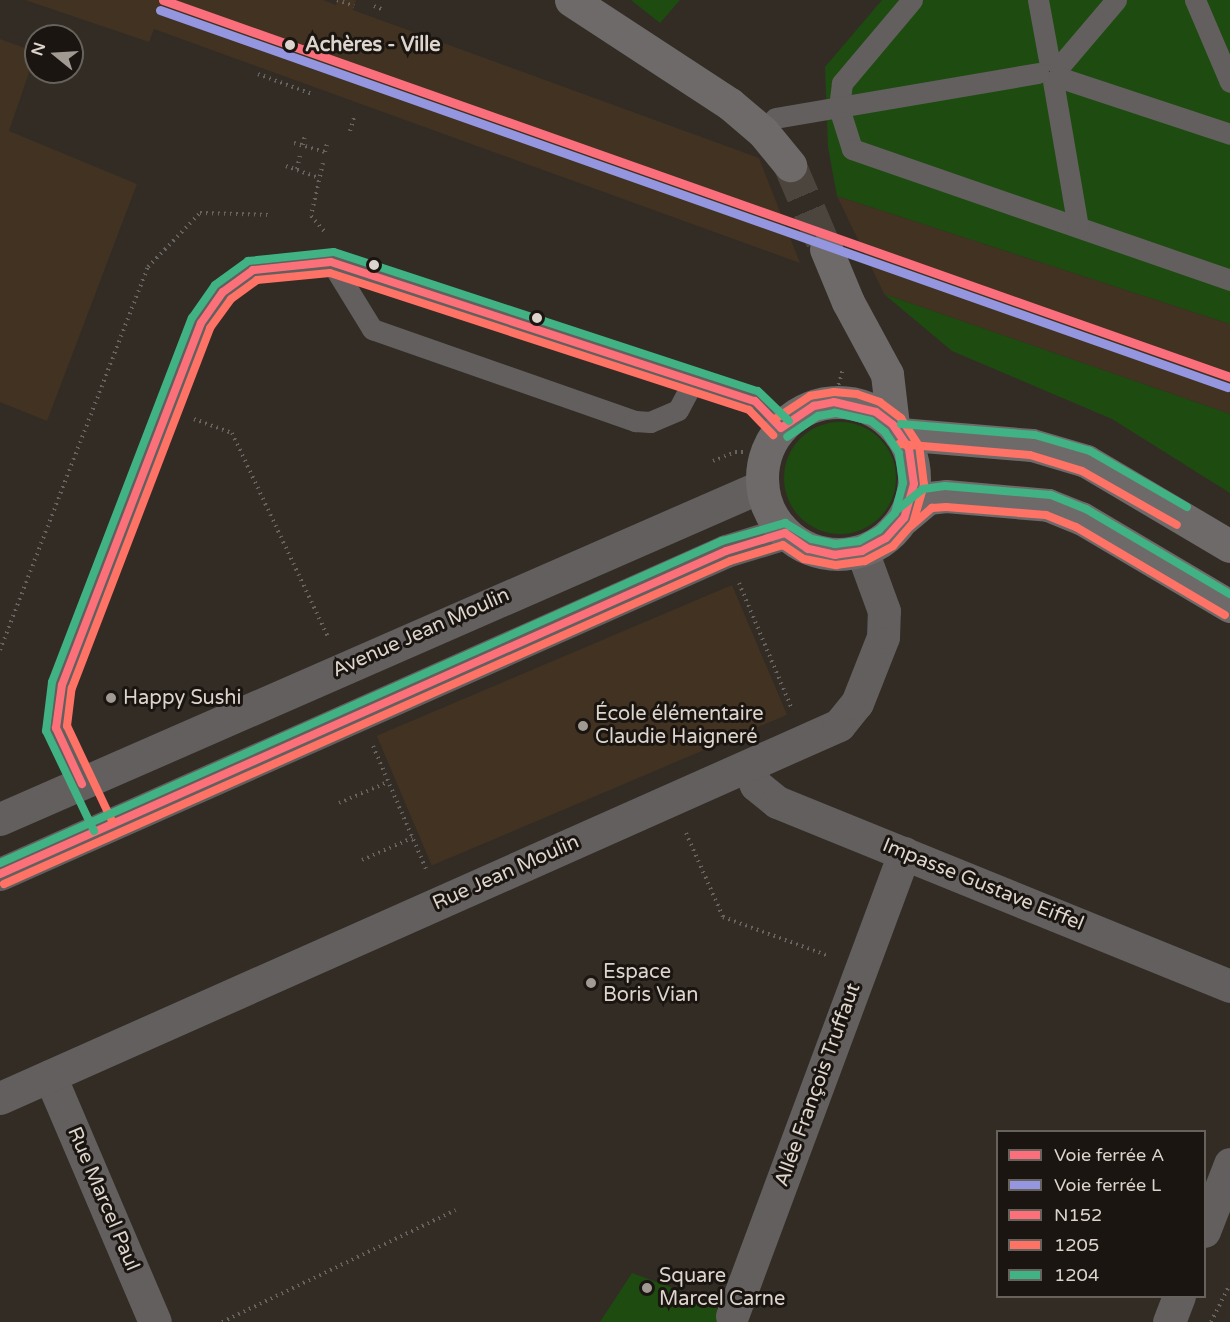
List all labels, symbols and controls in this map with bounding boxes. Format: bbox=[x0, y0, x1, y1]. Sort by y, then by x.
north arrow bbox=[24, 24, 84, 84]
place label: Achères - Ville bbox=[305, 33, 441, 57]
marker: Achères - Ville bbox=[280, 35, 300, 55]
text: N bbox=[27, 40, 50, 58]
unlabelled marker bbox=[368, 259, 380, 271]
unlabelled marker bbox=[531, 312, 543, 324]
street label: Avenue Jean Moulin bbox=[329, 583, 513, 683]
place label: Happy Sushi bbox=[123, 686, 241, 710]
marker: Happy Sushi bbox=[104, 691, 118, 705]
place label: École élémentaire Claudie Haigneré bbox=[595, 702, 763, 749]
marker: École élémentaire Claudie Haigneré bbox=[576, 719, 590, 733]
street label: Rue Jean Moulin bbox=[429, 830, 583, 916]
street label: Impasse Gustave Eiffel bbox=[879, 834, 1087, 936]
place label: Espace Boris Vian bbox=[603, 960, 698, 1007]
marker: Espace Boris Vian bbox=[584, 976, 598, 990]
street label: Allée François Truffaut bbox=[770, 980, 866, 1190]
street label: Rue Marcel Paul bbox=[62, 1123, 144, 1275]
legend bbox=[996, 1130, 1206, 1298]
text: Voie ferrée A bbox=[1054, 1144, 1164, 1166]
text: Voie ferrée L bbox=[1054, 1174, 1161, 1196]
text: N152 bbox=[1054, 1204, 1102, 1226]
text: 1205 bbox=[1054, 1234, 1099, 1256]
place label: Square Marcel Carne bbox=[659, 1264, 785, 1311]
text: 1204 bbox=[1054, 1264, 1099, 1286]
marker: Square Marcel Carne bbox=[640, 1281, 654, 1295]

